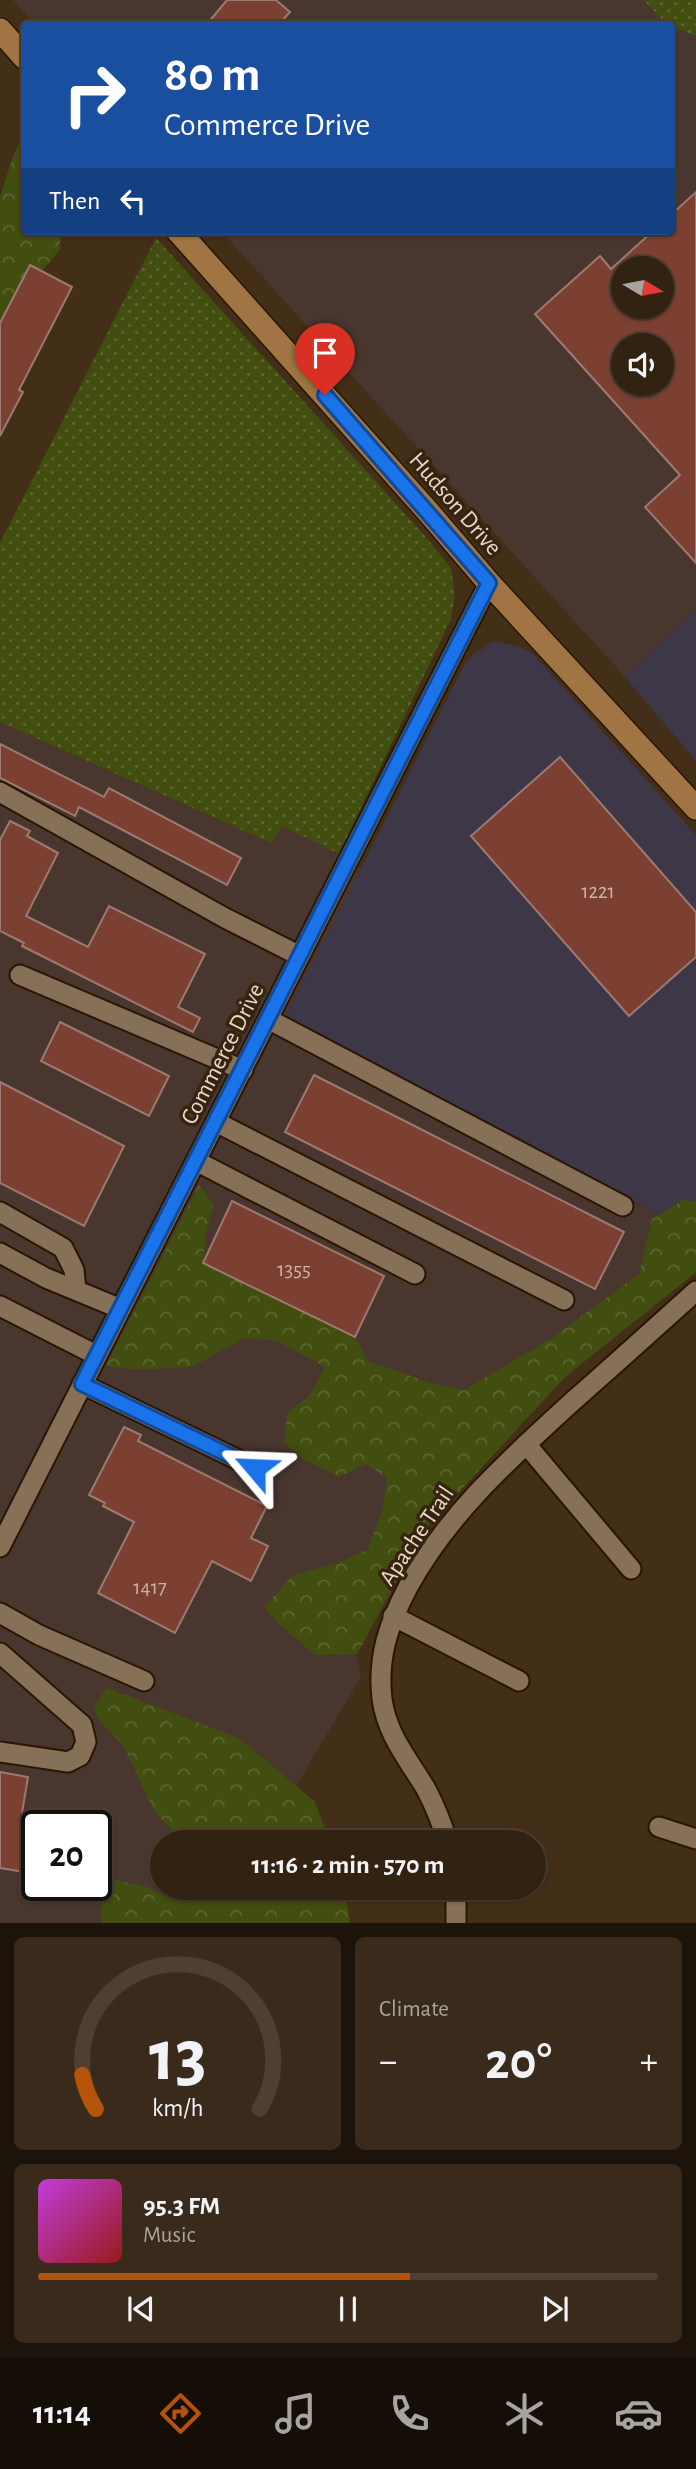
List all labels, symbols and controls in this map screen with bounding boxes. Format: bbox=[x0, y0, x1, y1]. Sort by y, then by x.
icon: right bbox=[49, 49, 140, 140]
text: 80 m bbox=[164, 51, 261, 100]
text: Commerce Drive bbox=[164, 109, 370, 141]
icon: left bbox=[114, 182, 152, 220]
text: Then bbox=[49, 188, 100, 214]
north arrow bbox=[611, 256, 674, 318]
map controls bbox=[611, 256, 674, 396]
pin bbox=[295, 323, 355, 395]
button: sound bbox=[611, 333, 674, 396]
icon: arrive bbox=[306, 334, 344, 372]
street label: Hudson Drive bbox=[404, 448, 506, 560]
house number: 1221 bbox=[581, 881, 615, 902]
street label: Commerce Drive bbox=[177, 980, 269, 1128]
house number: 1355 bbox=[277, 1259, 311, 1280]
position arrow bbox=[218, 1431, 292, 1505]
street label: Apache Trail bbox=[375, 1482, 459, 1590]
house number: 1417 bbox=[133, 1577, 167, 1598]
speed limit sign: 20 bbox=[21, 1810, 112, 1901]
text: 11:16 · 2 min · 570 m bbox=[252, 1852, 444, 1878]
text: Climate bbox=[379, 1998, 449, 2021]
text: 13 bbox=[149, 2022, 206, 2095]
text: 20° bbox=[485, 2036, 552, 2088]
text: − bbox=[379, 2043, 397, 2081]
text: + bbox=[640, 2043, 658, 2081]
text: km/h bbox=[152, 2096, 203, 2121]
text: 95.3 FM bbox=[143, 2193, 220, 2219]
text: Music bbox=[143, 2224, 195, 2247]
icon: previous bbox=[122, 2290, 160, 2328]
icon: pause bbox=[329, 2290, 367, 2328]
icon: next bbox=[536, 2290, 574, 2328]
icon: directions bbox=[156, 2389, 205, 2438]
icon: music bbox=[271, 2389, 320, 2438]
icon: phone bbox=[385, 2389, 434, 2438]
icon: climate bbox=[500, 2389, 549, 2438]
icon: car bbox=[614, 2389, 663, 2438]
text: 11:14 bbox=[33, 2397, 91, 2429]

